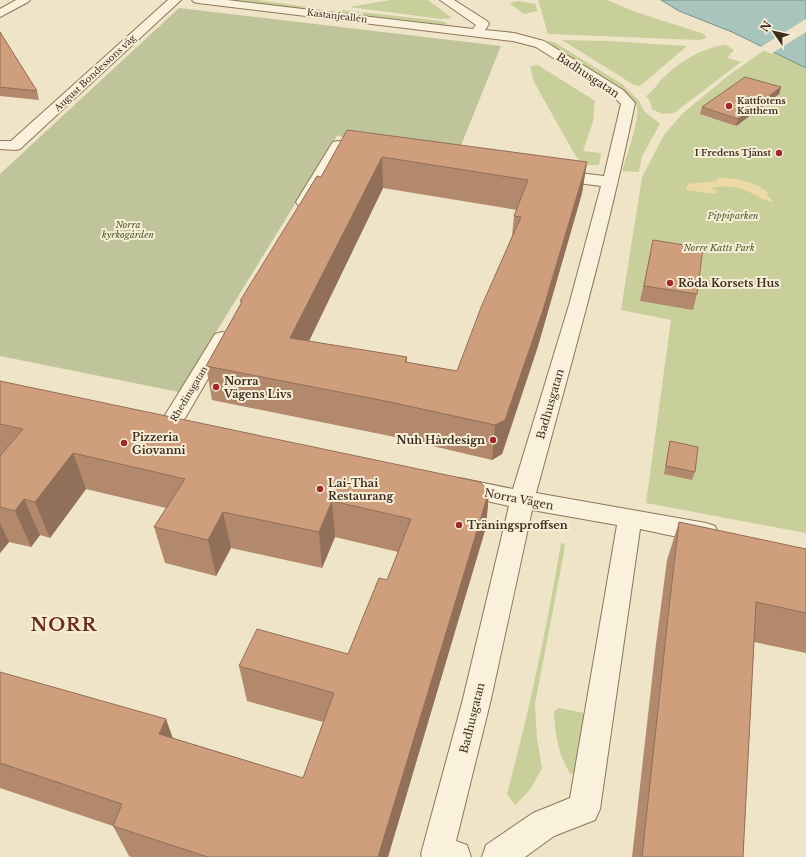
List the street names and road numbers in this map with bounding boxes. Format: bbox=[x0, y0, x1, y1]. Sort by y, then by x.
street label: Kastanjeallén bbox=[306, 6, 368, 25]
street label: August Bondessons väg bbox=[51, 32, 138, 114]
street label: Badhusgatan bbox=[554, 49, 623, 101]
street label: Rhedinsgatan bbox=[168, 364, 209, 424]
street label: Badhusgatan bbox=[533, 367, 567, 441]
street label: Norra Vägen bbox=[483, 485, 555, 513]
street label: Badhusgatan bbox=[456, 681, 488, 755]

